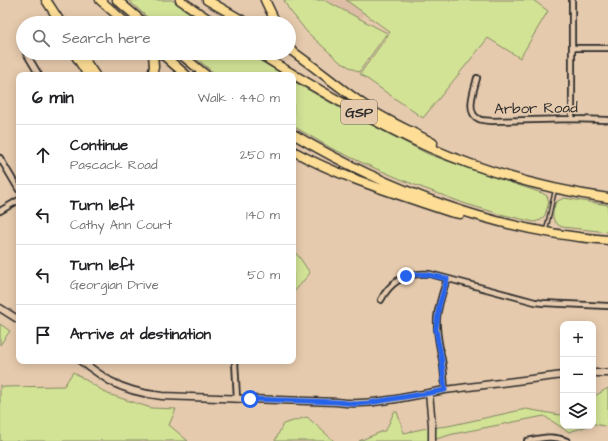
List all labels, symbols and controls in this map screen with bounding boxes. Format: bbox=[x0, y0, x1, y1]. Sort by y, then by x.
search box bbox=[16, 16, 296, 60]
icon: search bbox=[30, 27, 52, 49]
text: Search here bbox=[62, 28, 151, 49]
text: 6 min bbox=[32, 86, 74, 110]
text: Walk · 440 m bbox=[198, 89, 280, 107]
street label: Arbor Road bbox=[494, 97, 578, 120]
road number: GSP bbox=[341, 100, 377, 124]
text: Continue bbox=[70, 135, 128, 156]
icon: ahead bbox=[32, 144, 54, 166]
text: 250 m bbox=[240, 146, 280, 164]
text: Pascack Road bbox=[70, 156, 158, 174]
text: Turn left bbox=[70, 195, 134, 216]
icon: left bbox=[32, 204, 54, 226]
text: 140 m bbox=[246, 206, 280, 224]
text: Cathy Ann Court bbox=[70, 216, 172, 234]
text: Turn left bbox=[70, 255, 134, 276]
icon: left bbox=[32, 264, 54, 286]
text: 50 m bbox=[247, 266, 280, 284]
route end bbox=[397, 267, 415, 285]
text: Georgian Drive bbox=[70, 276, 159, 294]
map controls bbox=[560, 321, 596, 429]
button: + bbox=[560, 321, 596, 357]
icon: arrive bbox=[32, 324, 54, 346]
text: Arrive at destination bbox=[70, 324, 211, 345]
button: − bbox=[560, 357, 596, 393]
route start bbox=[241, 390, 259, 408]
button: layers bbox=[560, 393, 596, 429]

